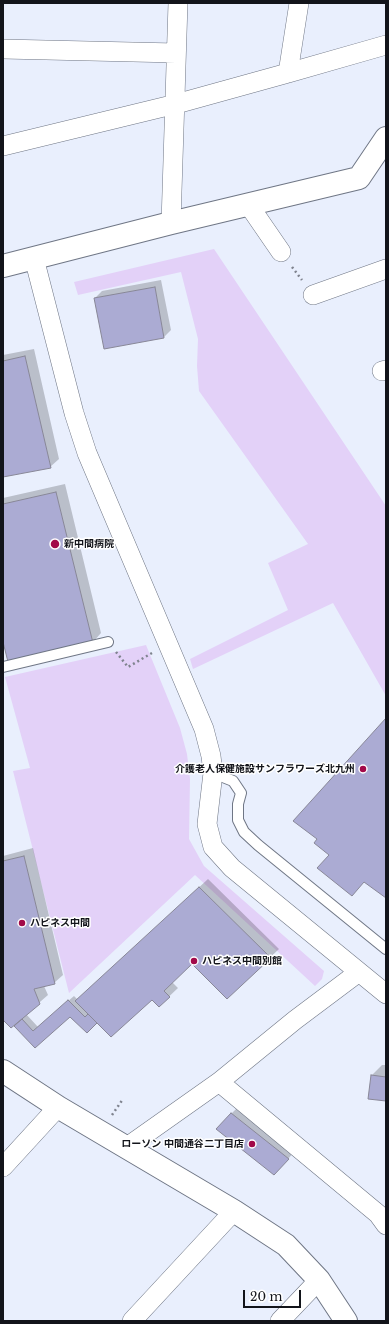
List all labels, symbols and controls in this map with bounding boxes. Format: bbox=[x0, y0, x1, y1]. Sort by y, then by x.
marker: 新中間病院 bbox=[49, 538, 61, 550]
place label: 新中間病院 bbox=[64, 538, 114, 550]
place label: 介護老人保健施設サンフラワーズ北九州 bbox=[175, 763, 355, 775]
marker: 介護老人保健施設サンフラワーズ北九州 bbox=[358, 764, 368, 774]
place label: ハピネス中間 bbox=[30, 917, 90, 929]
marker: ハピネス中間 bbox=[17, 918, 27, 928]
place label: ハピネス中間別館 bbox=[202, 955, 282, 967]
marker: ハピネス中間別館 bbox=[189, 956, 199, 966]
place label: ローソン 中間通谷二丁目店 bbox=[121, 1138, 244, 1150]
marker: ローソン 中間通谷二丁目店 bbox=[247, 1139, 257, 1149]
scale bar bbox=[245, 1282, 303, 1308]
text: 20 m bbox=[250, 1289, 282, 1304]

